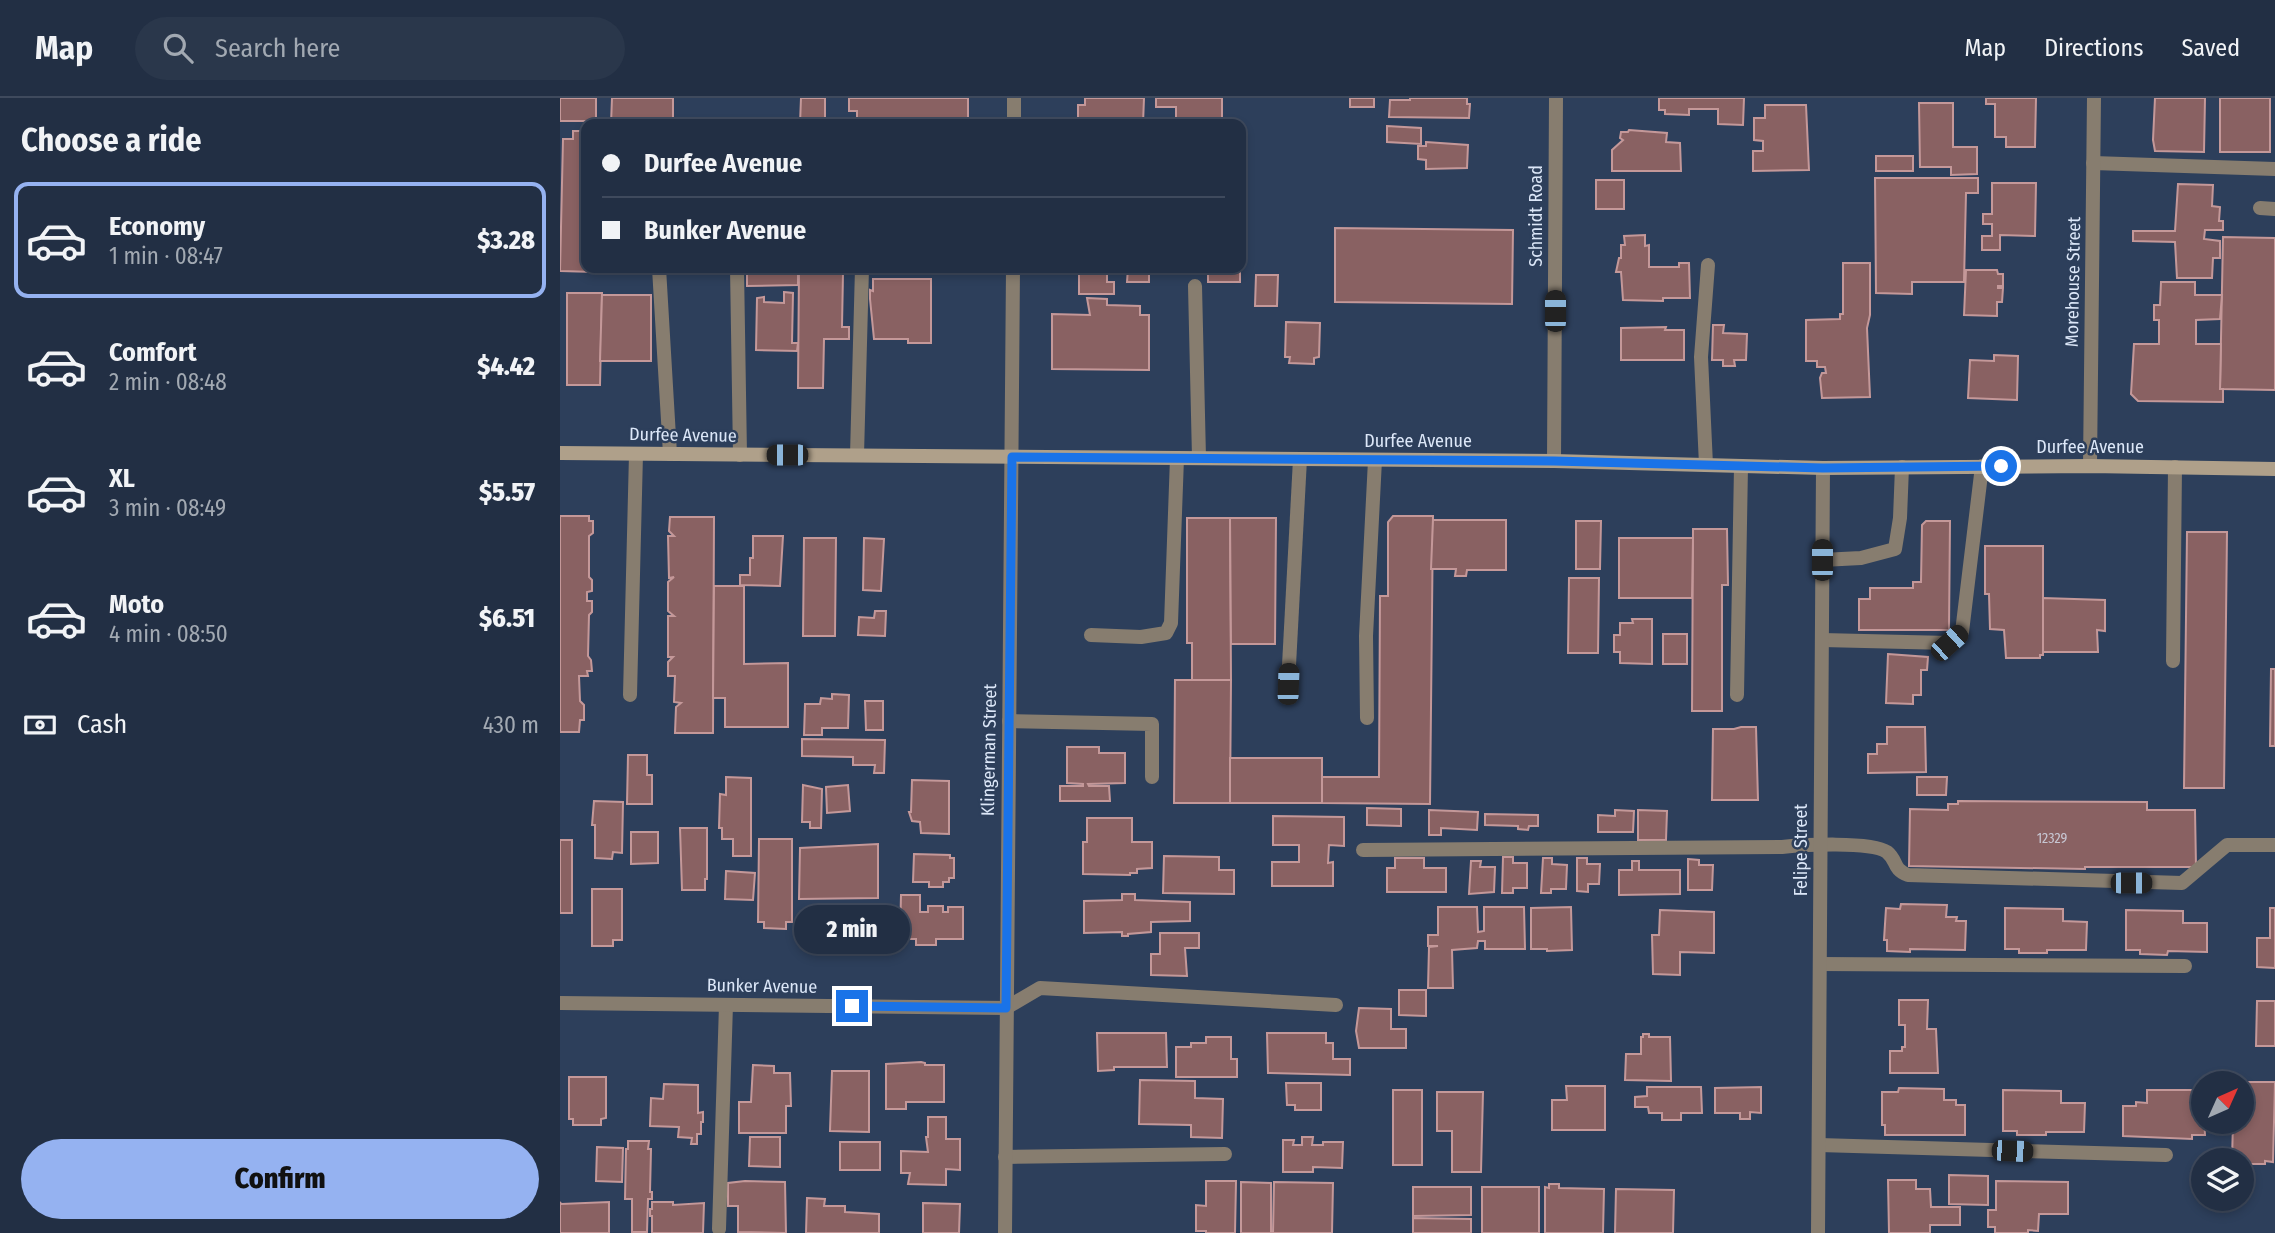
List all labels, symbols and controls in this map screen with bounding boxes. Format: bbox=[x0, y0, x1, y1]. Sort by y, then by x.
search box bbox=[135, 17, 625, 80]
text: Map bbox=[35, 28, 93, 68]
icon: search bbox=[159, 29, 197, 67]
text: Search here bbox=[215, 33, 340, 64]
text: Map bbox=[1965, 34, 2006, 62]
text: Directions bbox=[2044, 34, 2143, 62]
text: Saved bbox=[2181, 34, 2240, 62]
text: Choose a ride bbox=[21, 121, 202, 159]
text: Durfee Avenue bbox=[644, 148, 802, 179]
street label: Schmidt Road bbox=[1525, 165, 1547, 267]
icon: car bbox=[25, 209, 88, 272]
text: Economy bbox=[109, 211, 205, 242]
text: Bunker Avenue bbox=[644, 215, 806, 246]
street label: Morehouse Street bbox=[2061, 217, 2085, 347]
text: $3.28 bbox=[477, 225, 535, 256]
text: 1 min · 08:47 bbox=[109, 242, 223, 270]
car bbox=[1545, 290, 1566, 332]
icon: car bbox=[25, 335, 88, 398]
text: Comfort bbox=[109, 337, 197, 368]
text: $4.42 bbox=[477, 351, 535, 382]
text: 2 min · 08:48 bbox=[109, 368, 227, 396]
street label: Durfee Avenue bbox=[629, 423, 737, 447]
street label: Durfee Avenue bbox=[1364, 430, 1472, 452]
street label: Durfee Avenue bbox=[2036, 436, 2144, 458]
car bbox=[767, 445, 809, 466]
route start bbox=[1985, 450, 2017, 482]
icon: car bbox=[25, 461, 88, 524]
text: XL bbox=[109, 463, 135, 494]
text: $5.57 bbox=[479, 477, 535, 508]
text: 3 min · 08:49 bbox=[109, 494, 226, 522]
car bbox=[1812, 539, 1833, 581]
icon: car bbox=[25, 587, 88, 650]
text: Moto bbox=[109, 589, 164, 620]
text: $6.51 bbox=[479, 603, 535, 634]
text: 4 min · 08:50 bbox=[109, 620, 228, 648]
car bbox=[1927, 621, 1972, 665]
car bbox=[1277, 663, 1300, 705]
street label: Klingerman Street bbox=[977, 684, 1001, 816]
icon: cash bbox=[21, 706, 59, 744]
text: Cash bbox=[77, 709, 127, 740]
text: 430 m bbox=[483, 711, 539, 739]
street label: Felipe Street bbox=[1790, 804, 1812, 896]
house number: 12329 bbox=[2037, 830, 2068, 847]
car bbox=[2111, 873, 2153, 894]
callout: 2 min bbox=[794, 904, 910, 954]
text: 2 min bbox=[827, 915, 877, 943]
street label: Bunker Avenue bbox=[707, 974, 818, 998]
route end bbox=[836, 990, 868, 1022]
north arrow bbox=[2191, 1071, 2254, 1134]
map controls bbox=[2191, 1071, 2254, 1211]
button: Confirm bbox=[21, 1139, 539, 1219]
car bbox=[1991, 1140, 2034, 1162]
button: layers bbox=[2191, 1148, 2254, 1211]

